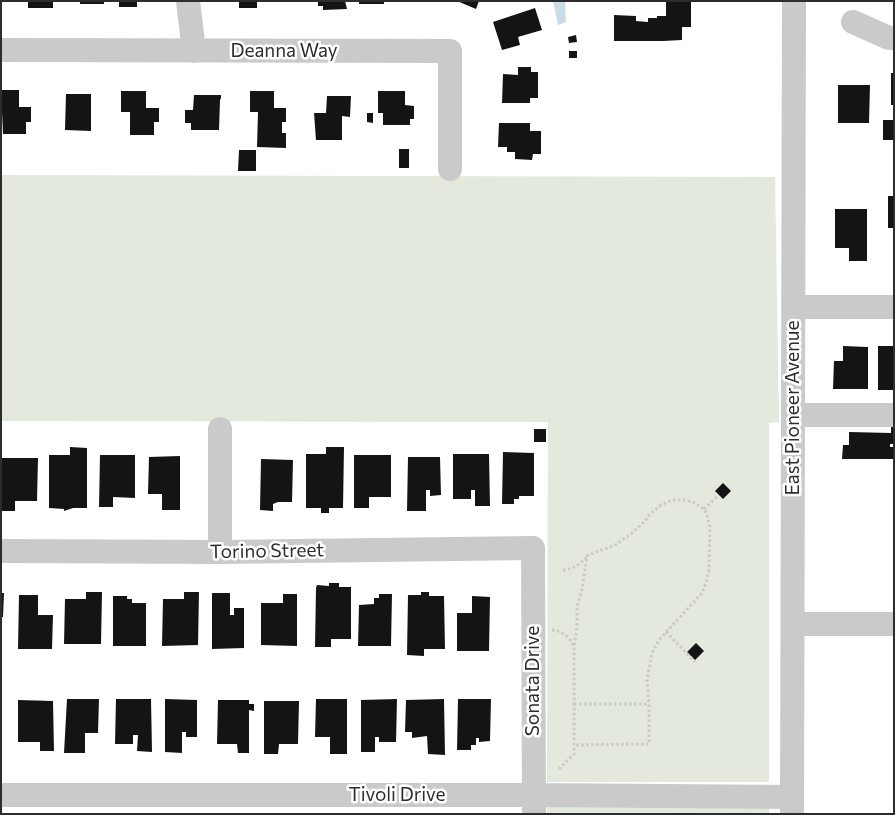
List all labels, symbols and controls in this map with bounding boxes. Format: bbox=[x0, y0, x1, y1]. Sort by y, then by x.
street label: Deanna Way bbox=[230, 40, 338, 62]
street label: East Pioneer Avenue bbox=[782, 321, 804, 495]
street label: Torino Street bbox=[210, 539, 324, 563]
street label: Sonata Drive bbox=[522, 626, 544, 736]
street label: Tivoli Drive bbox=[348, 784, 446, 806]

